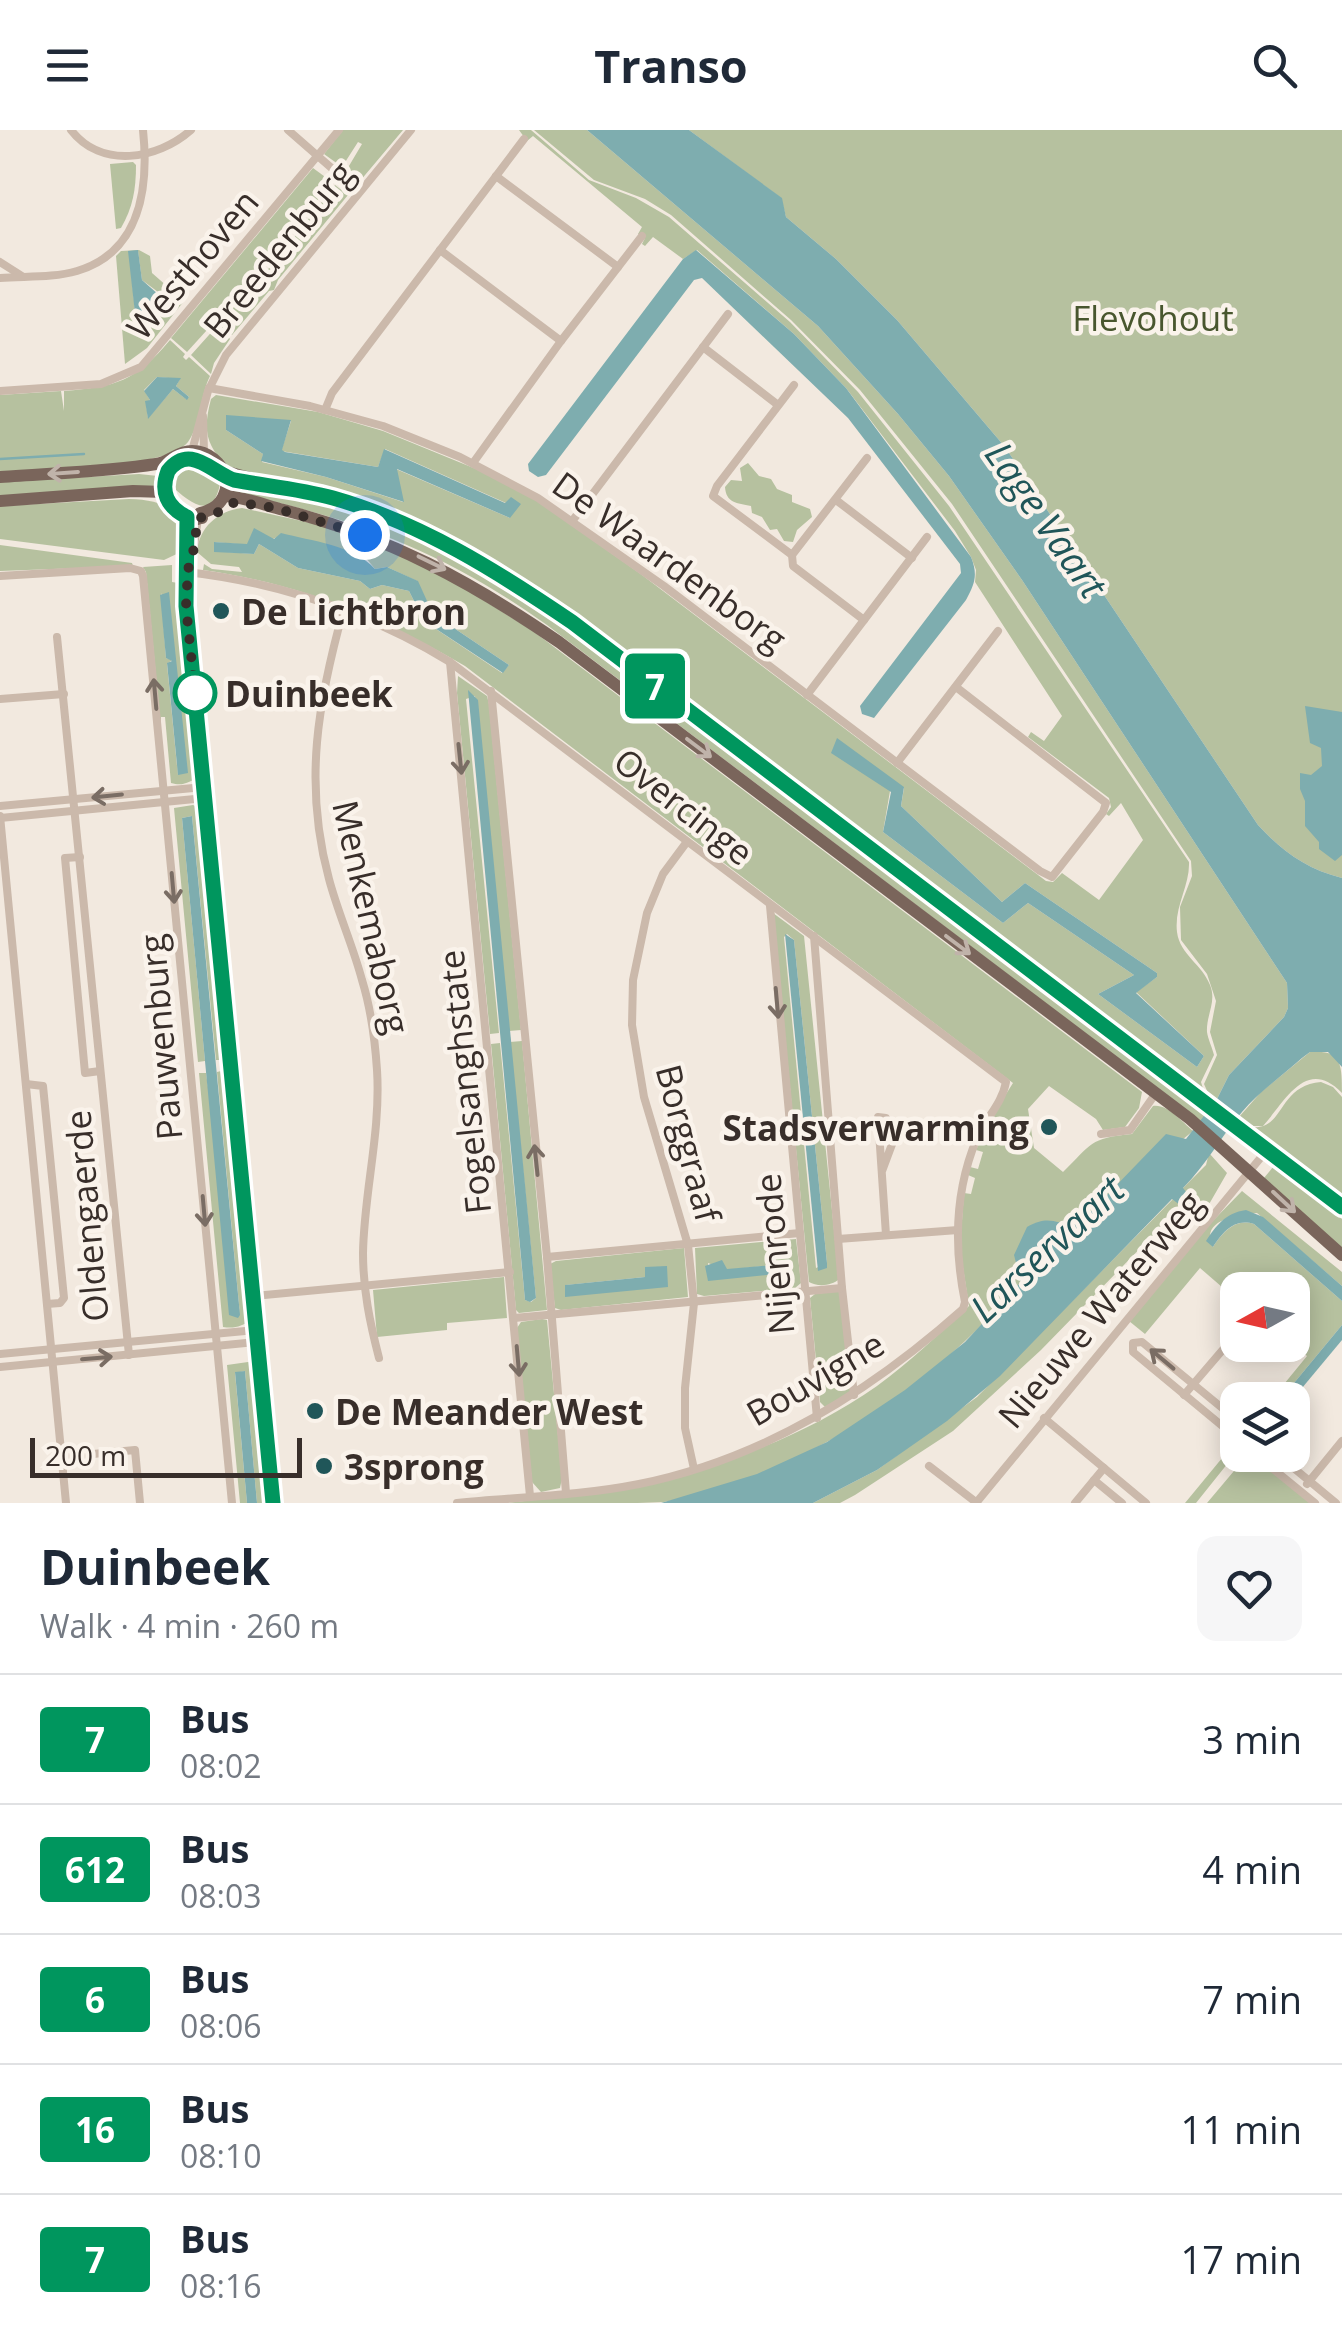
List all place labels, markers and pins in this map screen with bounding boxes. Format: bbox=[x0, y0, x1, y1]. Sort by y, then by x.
place label: De Lichtbron bbox=[241, 588, 466, 635]
marker: De Lichtbron bbox=[210, 600, 232, 622]
place label: Duinbeek bbox=[225, 670, 393, 717]
marker: Duinbeek bbox=[174, 672, 216, 714]
place label: Stadsverwarming bbox=[723, 1104, 1029, 1151]
marker: Stadsverwarming bbox=[1038, 1116, 1060, 1138]
place label: De Meander West bbox=[335, 1388, 643, 1435]
marker: De Meander West bbox=[304, 1400, 326, 1422]
place label: 3sprong bbox=[344, 1443, 484, 1490]
marker: 3sprong bbox=[313, 1455, 335, 1477]

